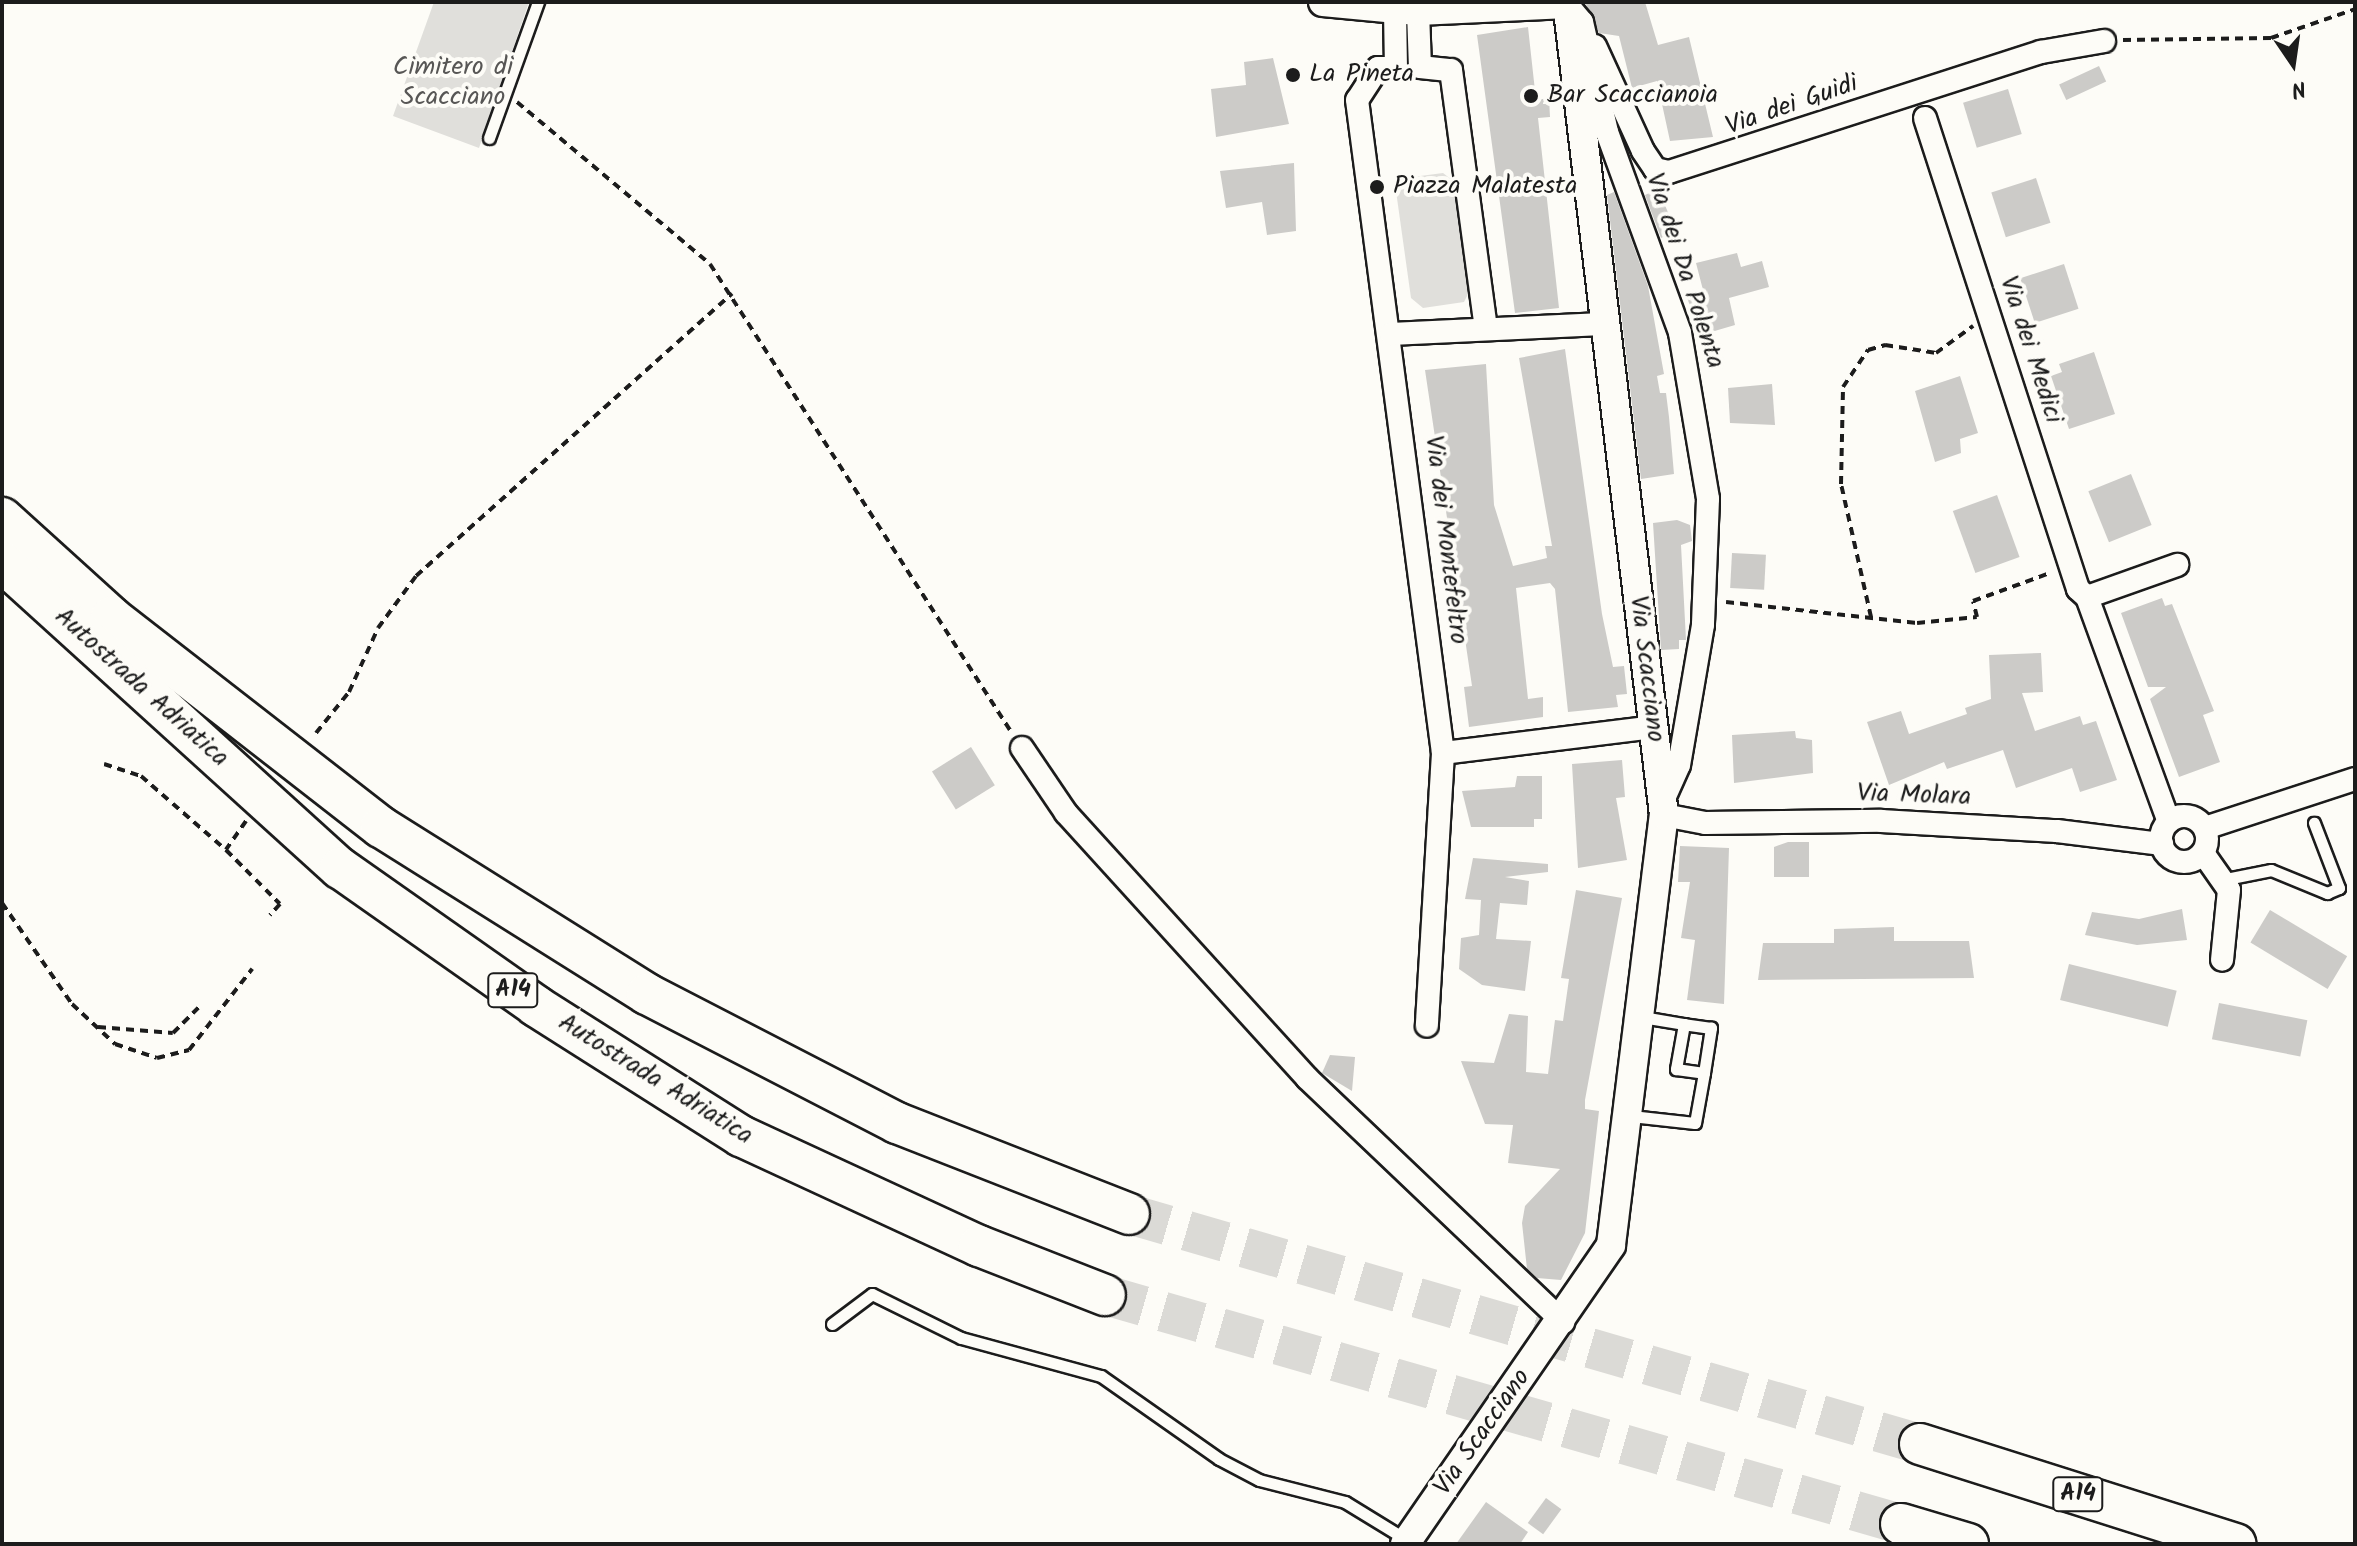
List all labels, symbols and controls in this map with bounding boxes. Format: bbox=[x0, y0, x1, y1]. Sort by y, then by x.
north arrow bbox=[2253, 24, 2333, 104]
park label: Cimitero di Scacciano bbox=[393, 52, 513, 114]
place label: La Pineta bbox=[1309, 59, 1414, 91]
marker: La Pineta bbox=[1284, 66, 1302, 84]
street label: Via dei Guidi bbox=[1722, 69, 1862, 143]
text: N bbox=[2288, 69, 2309, 106]
place label: Bar Scaccianoia bbox=[1547, 80, 1718, 112]
marker: Bar Scaccianoia bbox=[1522, 87, 1540, 105]
street label: Via dei Da Polenta bbox=[1638, 169, 1730, 373]
place label: Piazza Malatesta bbox=[1393, 171, 1577, 203]
marker: Piazza Malatesta bbox=[1368, 178, 1386, 196]
street label: Via dei Medici bbox=[1992, 272, 2068, 428]
street label: Via dei Montefeltro bbox=[1417, 434, 1473, 646]
street label: Via Scacciano bbox=[1622, 594, 1670, 744]
street label: Autostrada Adriatica bbox=[48, 602, 234, 774]
street label: Via Molara bbox=[1856, 778, 1972, 814]
road number: A14 bbox=[487, 970, 539, 1010]
street label: Autostrada Adriatica bbox=[552, 1008, 758, 1152]
street label: Via Scacciano bbox=[1428, 1364, 1538, 1502]
road number: A14 bbox=[2052, 1474, 2104, 1514]

